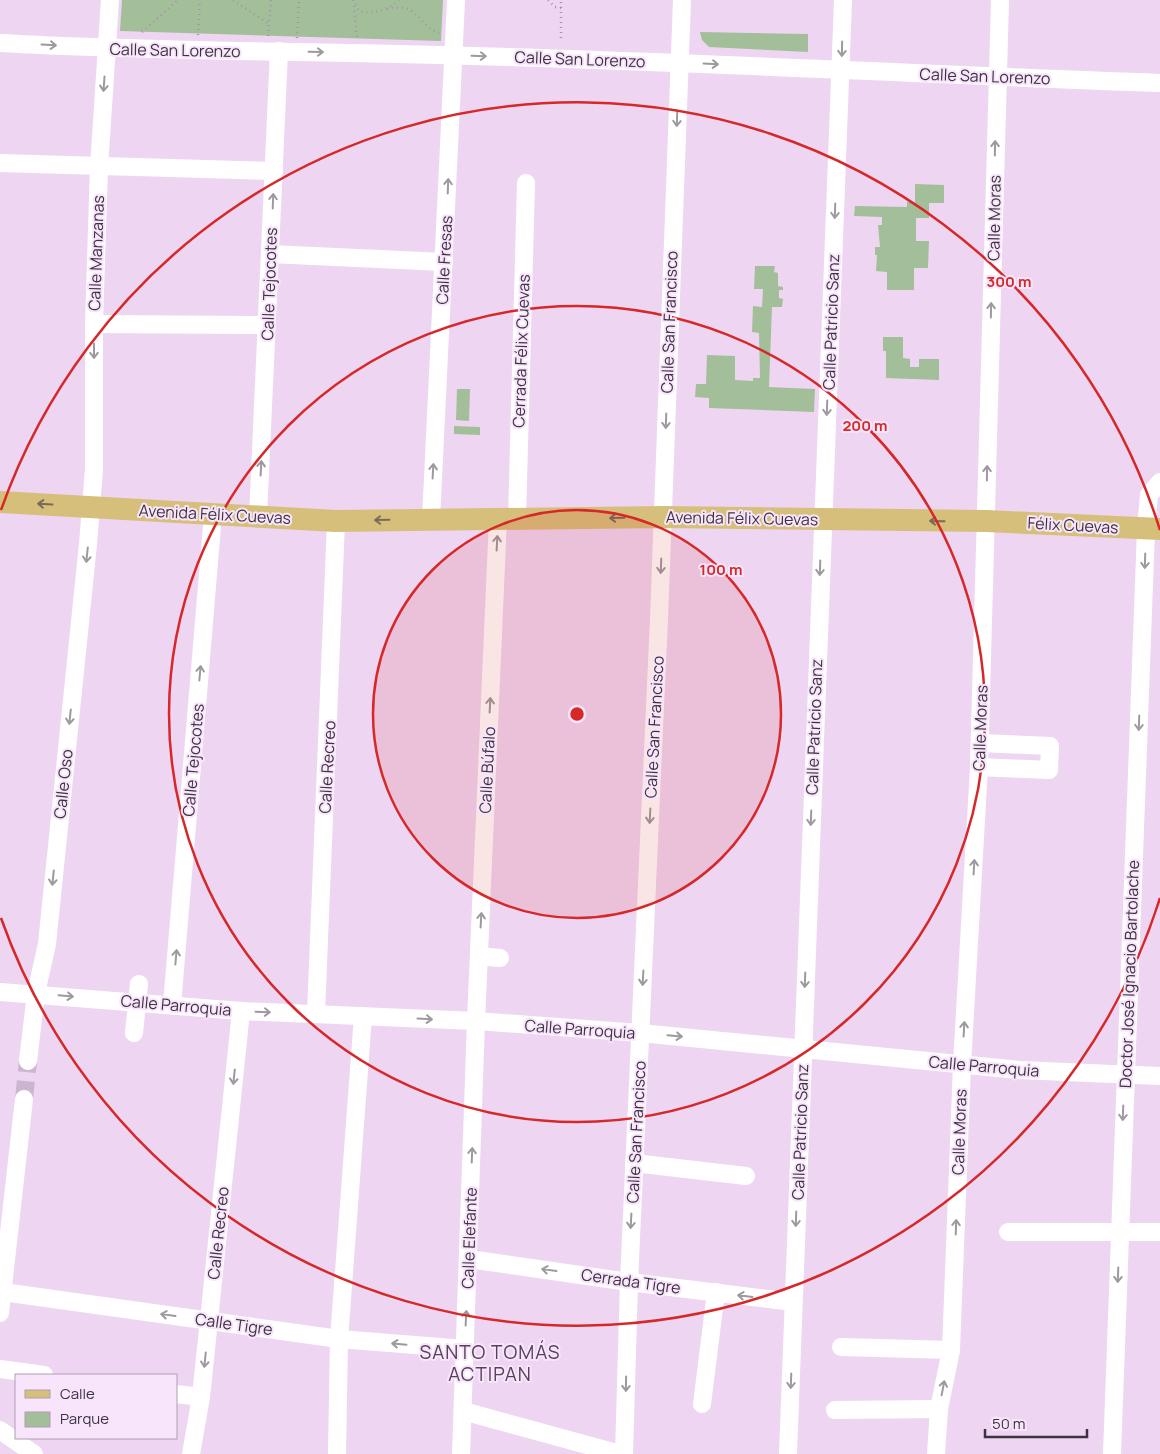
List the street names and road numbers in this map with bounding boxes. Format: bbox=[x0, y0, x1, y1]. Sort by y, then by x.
street label: Calle San Lorenzo bbox=[109, 38, 241, 62]
street label: Calle San Lorenzo bbox=[514, 46, 646, 72]
street label: Calle San Lorenzo bbox=[919, 63, 1051, 89]
street label: Calle Moras bbox=[982, 175, 1006, 261]
street label: Calle Manzanas bbox=[83, 195, 109, 311]
street label: Calle Fresas bbox=[431, 215, 457, 305]
street label: Calle Tejocotes bbox=[256, 227, 282, 341]
street label: Calle San Francisco bbox=[656, 250, 682, 394]
street label: Calle Patricio Sanz bbox=[818, 254, 844, 390]
street label: Cerrada Félix Cuevas bbox=[507, 274, 535, 428]
street label: Avenida Félix Cuevas bbox=[138, 499, 292, 529]
street label: Avenida Félix Cuevas bbox=[666, 506, 818, 530]
street label: Félix Cuevas bbox=[1027, 512, 1119, 538]
street label: Calle San Francisco bbox=[639, 655, 669, 799]
street label: Calle Patricio Sanz bbox=[801, 659, 827, 795]
street label: Calle Moras bbox=[968, 685, 992, 771]
street label: Calle Tejocotes bbox=[177, 703, 209, 817]
street label: Calle Recreo bbox=[314, 720, 340, 814]
street label: Calle Búfalo bbox=[474, 726, 500, 814]
street label: Calle Oso bbox=[48, 748, 78, 820]
street label: Doctor José Ignacio Bartolache bbox=[1114, 860, 1144, 1088]
street label: Calle Parroquia bbox=[120, 989, 232, 1021]
street label: Calle Parroquia bbox=[524, 1014, 636, 1044]
street label: Calle Parroquia bbox=[928, 1050, 1040, 1082]
street label: Calle San Francisco bbox=[621, 1060, 651, 1204]
street label: Calle Patricio Sanz bbox=[787, 1064, 813, 1200]
street label: Calle Moras bbox=[947, 1089, 971, 1175]
street label: Calle Recreo bbox=[202, 1186, 234, 1280]
street label: Calle Elefante bbox=[456, 1187, 482, 1289]
street label: Cerrada Tigre bbox=[580, 1263, 682, 1299]
street label: Calle Tigre bbox=[194, 1308, 274, 1340]

